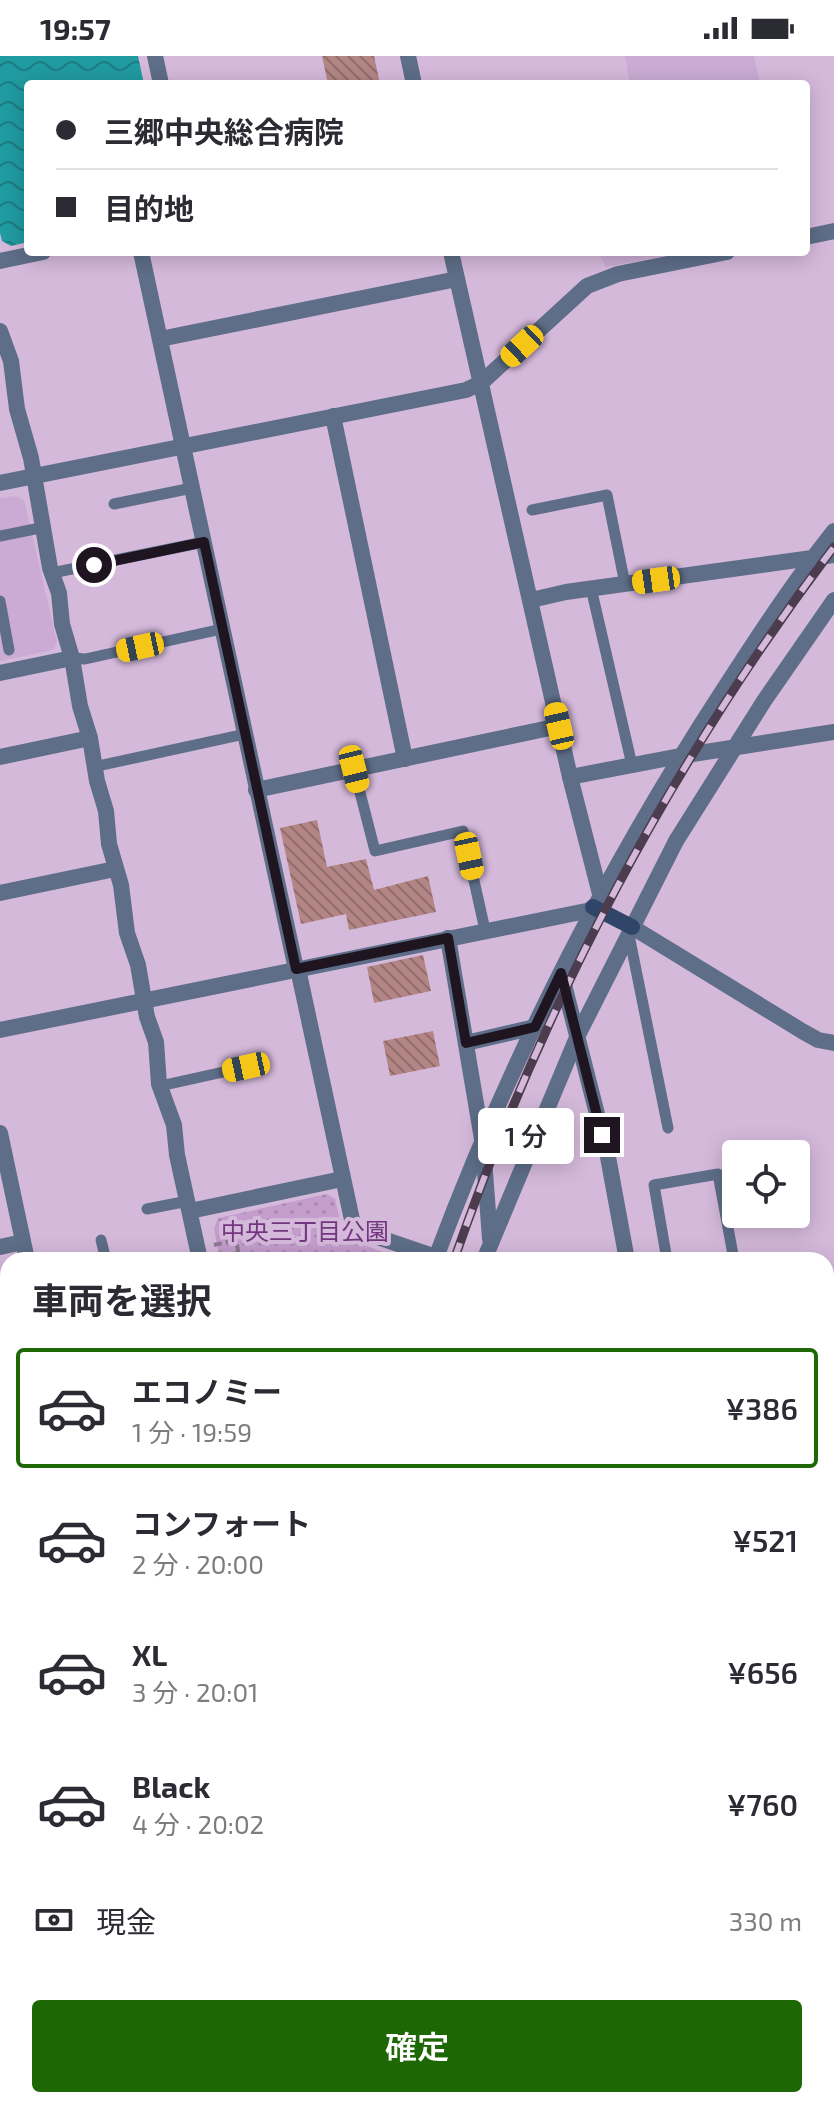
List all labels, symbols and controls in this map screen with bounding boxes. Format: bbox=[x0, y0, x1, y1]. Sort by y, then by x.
text: 19:57 bbox=[40, 10, 111, 46]
text: 三郷中央総合病院 bbox=[104, 113, 344, 149]
text: 目的地 bbox=[104, 190, 194, 226]
car bbox=[496, 321, 548, 371]
route start bbox=[76, 547, 112, 583]
car bbox=[631, 565, 681, 595]
car bbox=[114, 630, 166, 664]
car bbox=[542, 700, 576, 752]
car bbox=[337, 743, 371, 795]
car bbox=[452, 830, 486, 882]
car bbox=[220, 1050, 272, 1084]
callout: 1 分 bbox=[478, 1107, 574, 1163]
route end bbox=[584, 1117, 620, 1153]
text: 1 分 bbox=[505, 1120, 547, 1151]
map controls bbox=[722, 1140, 810, 1228]
button: locate bbox=[722, 1140, 810, 1228]
park label: 中央三丁目公園 bbox=[221, 1216, 389, 1245]
text: 車両を選択 bbox=[32, 1278, 212, 1321]
icon: car bbox=[36, 1372, 108, 1444]
text: エコノミー bbox=[132, 1373, 282, 1409]
text: ¥386 bbox=[726, 1390, 798, 1426]
text: 1 分 · 19:59 bbox=[132, 1416, 252, 1447]
icon: car bbox=[36, 1504, 108, 1576]
text: コンフォート bbox=[132, 1505, 311, 1541]
text: ¥521 bbox=[733, 1522, 798, 1558]
text: 2 分 · 20:00 bbox=[132, 1548, 264, 1579]
icon: car bbox=[36, 1636, 108, 1708]
text: XL bbox=[132, 1636, 167, 1672]
text: ¥656 bbox=[727, 1654, 798, 1690]
text: 3 分 · 20:01 bbox=[132, 1676, 258, 1707]
icon: car bbox=[36, 1768, 108, 1840]
text: Black bbox=[132, 1768, 210, 1804]
text: ¥760 bbox=[727, 1786, 798, 1822]
text: 4 分 · 20:02 bbox=[132, 1808, 264, 1839]
icon: cash bbox=[32, 1898, 76, 1942]
text: 現金 bbox=[96, 1903, 156, 1939]
text: 330 m bbox=[729, 1905, 802, 1936]
button: 確定 bbox=[32, 2000, 802, 2092]

